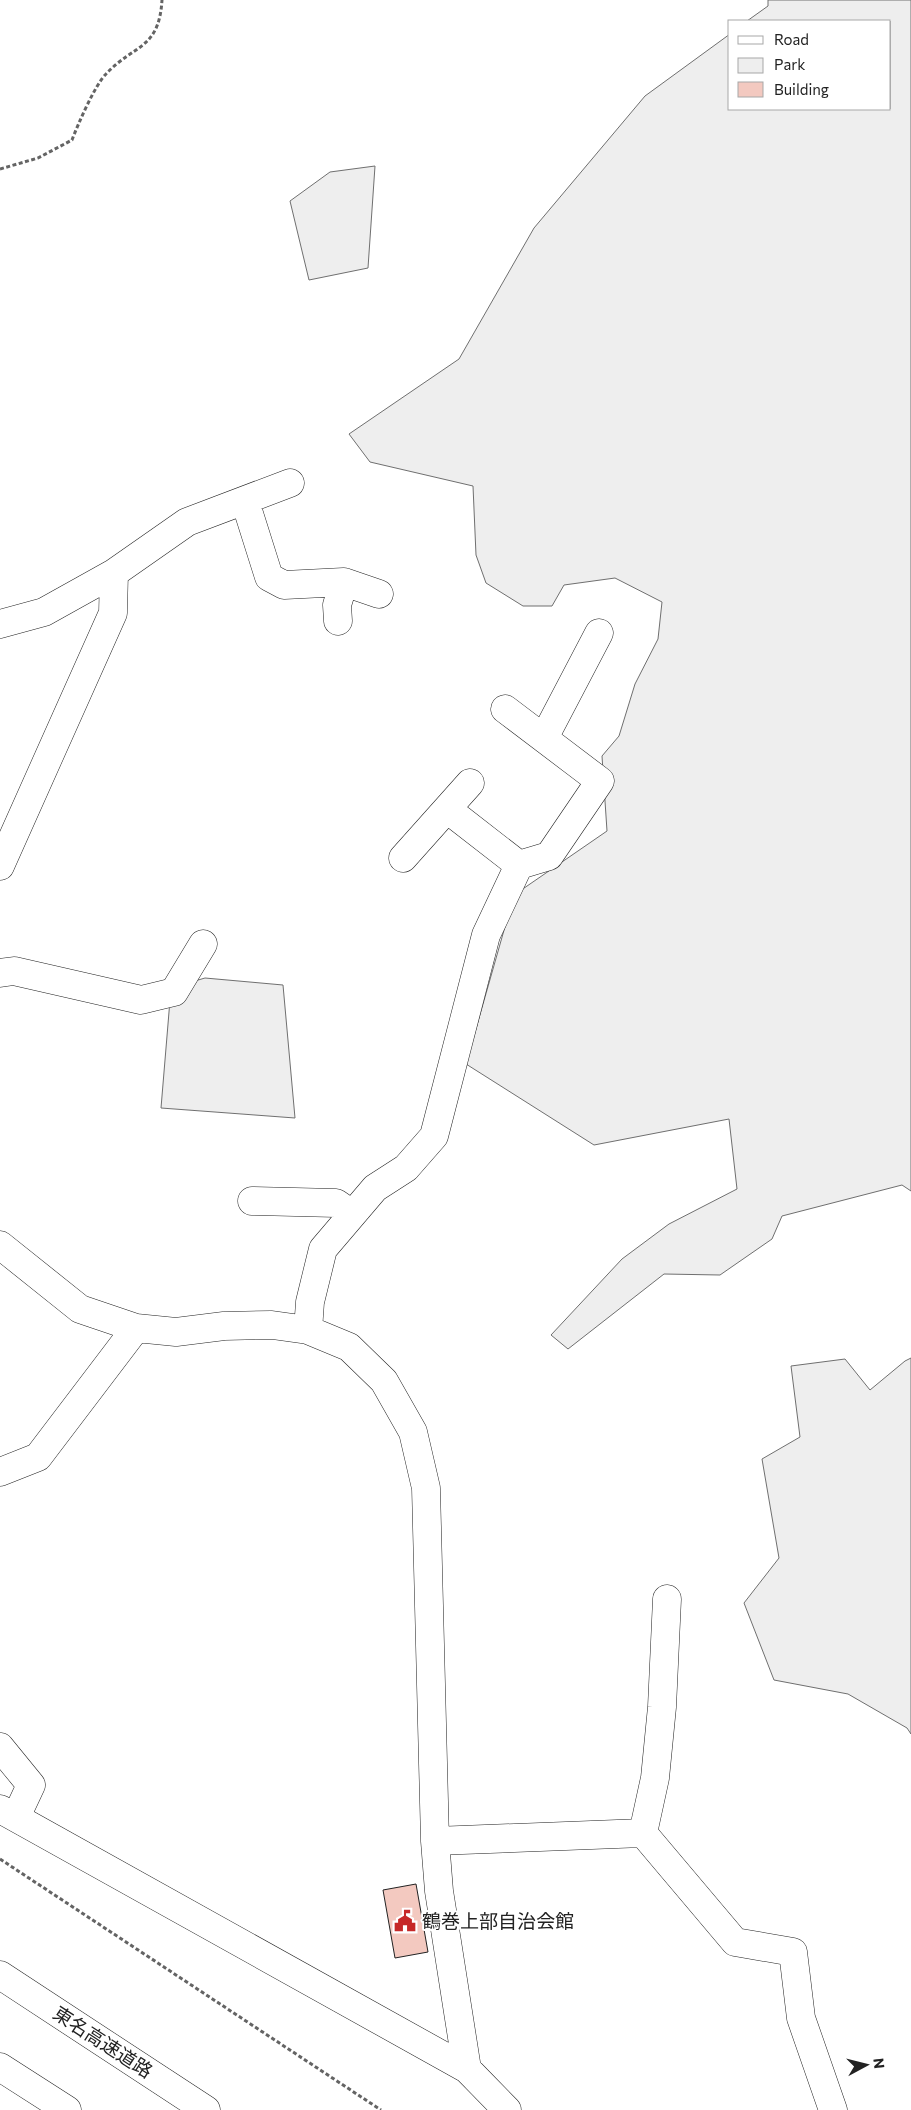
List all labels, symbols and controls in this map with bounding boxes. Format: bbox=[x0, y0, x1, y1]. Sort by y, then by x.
legend bbox=[728, 20, 891, 110]
text: Road bbox=[774, 30, 809, 48]
text: Park bbox=[774, 55, 805, 73]
text: Building bbox=[774, 80, 829, 98]
public building icon: 鶴巻上部自治会館 bbox=[392, 1908, 418, 1934]
place label: 鶴巻上部自治会館 bbox=[422, 1909, 574, 1932]
street label: 東名高速道路 bbox=[49, 2001, 157, 2082]
north arrow bbox=[841, 2040, 891, 2090]
text: N bbox=[870, 2057, 888, 2070]

